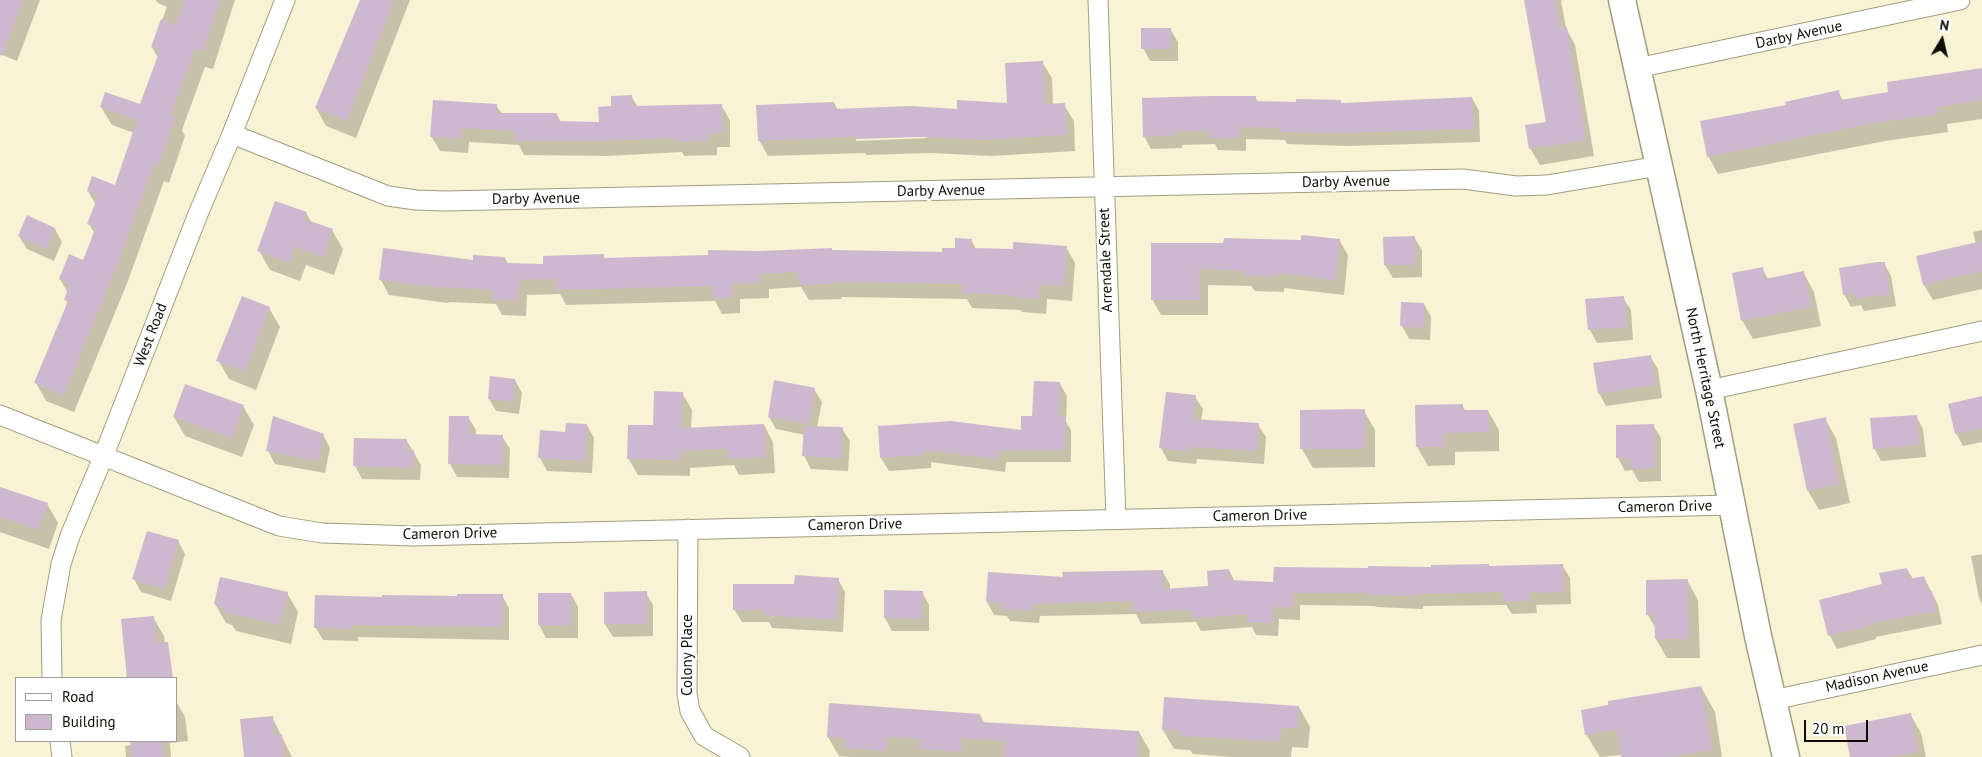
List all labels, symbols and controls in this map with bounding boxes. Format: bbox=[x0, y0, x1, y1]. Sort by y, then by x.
north arrow bbox=[1917, 15, 1967, 65]
text: N bbox=[1938, 16, 1950, 35]
street label: Darby Avenue bbox=[1754, 17, 1844, 53]
street label: Darby Avenue bbox=[1302, 172, 1390, 192]
street label: Darby Avenue bbox=[897, 181, 985, 201]
street label: Darby Avenue bbox=[492, 189, 580, 209]
street label: Arrendale Street bbox=[1095, 207, 1117, 313]
street label: West Road bbox=[131, 301, 171, 369]
street label: North Herritage Street bbox=[1681, 306, 1729, 450]
street label: Cameron Drive bbox=[1618, 497, 1712, 517]
street label: Cameron Drive bbox=[1213, 506, 1307, 526]
street label: Cameron Drive bbox=[808, 515, 902, 535]
street label: Cameron Drive bbox=[403, 524, 497, 544]
street label: Colony Place bbox=[679, 614, 697, 696]
street label: Madison Avenue bbox=[1824, 657, 1930, 697]
legend bbox=[15, 677, 178, 742]
text: Road bbox=[62, 687, 94, 706]
scale bar bbox=[1807, 710, 1871, 742]
text: Building bbox=[62, 712, 116, 731]
text: 20 m bbox=[1812, 719, 1845, 738]

